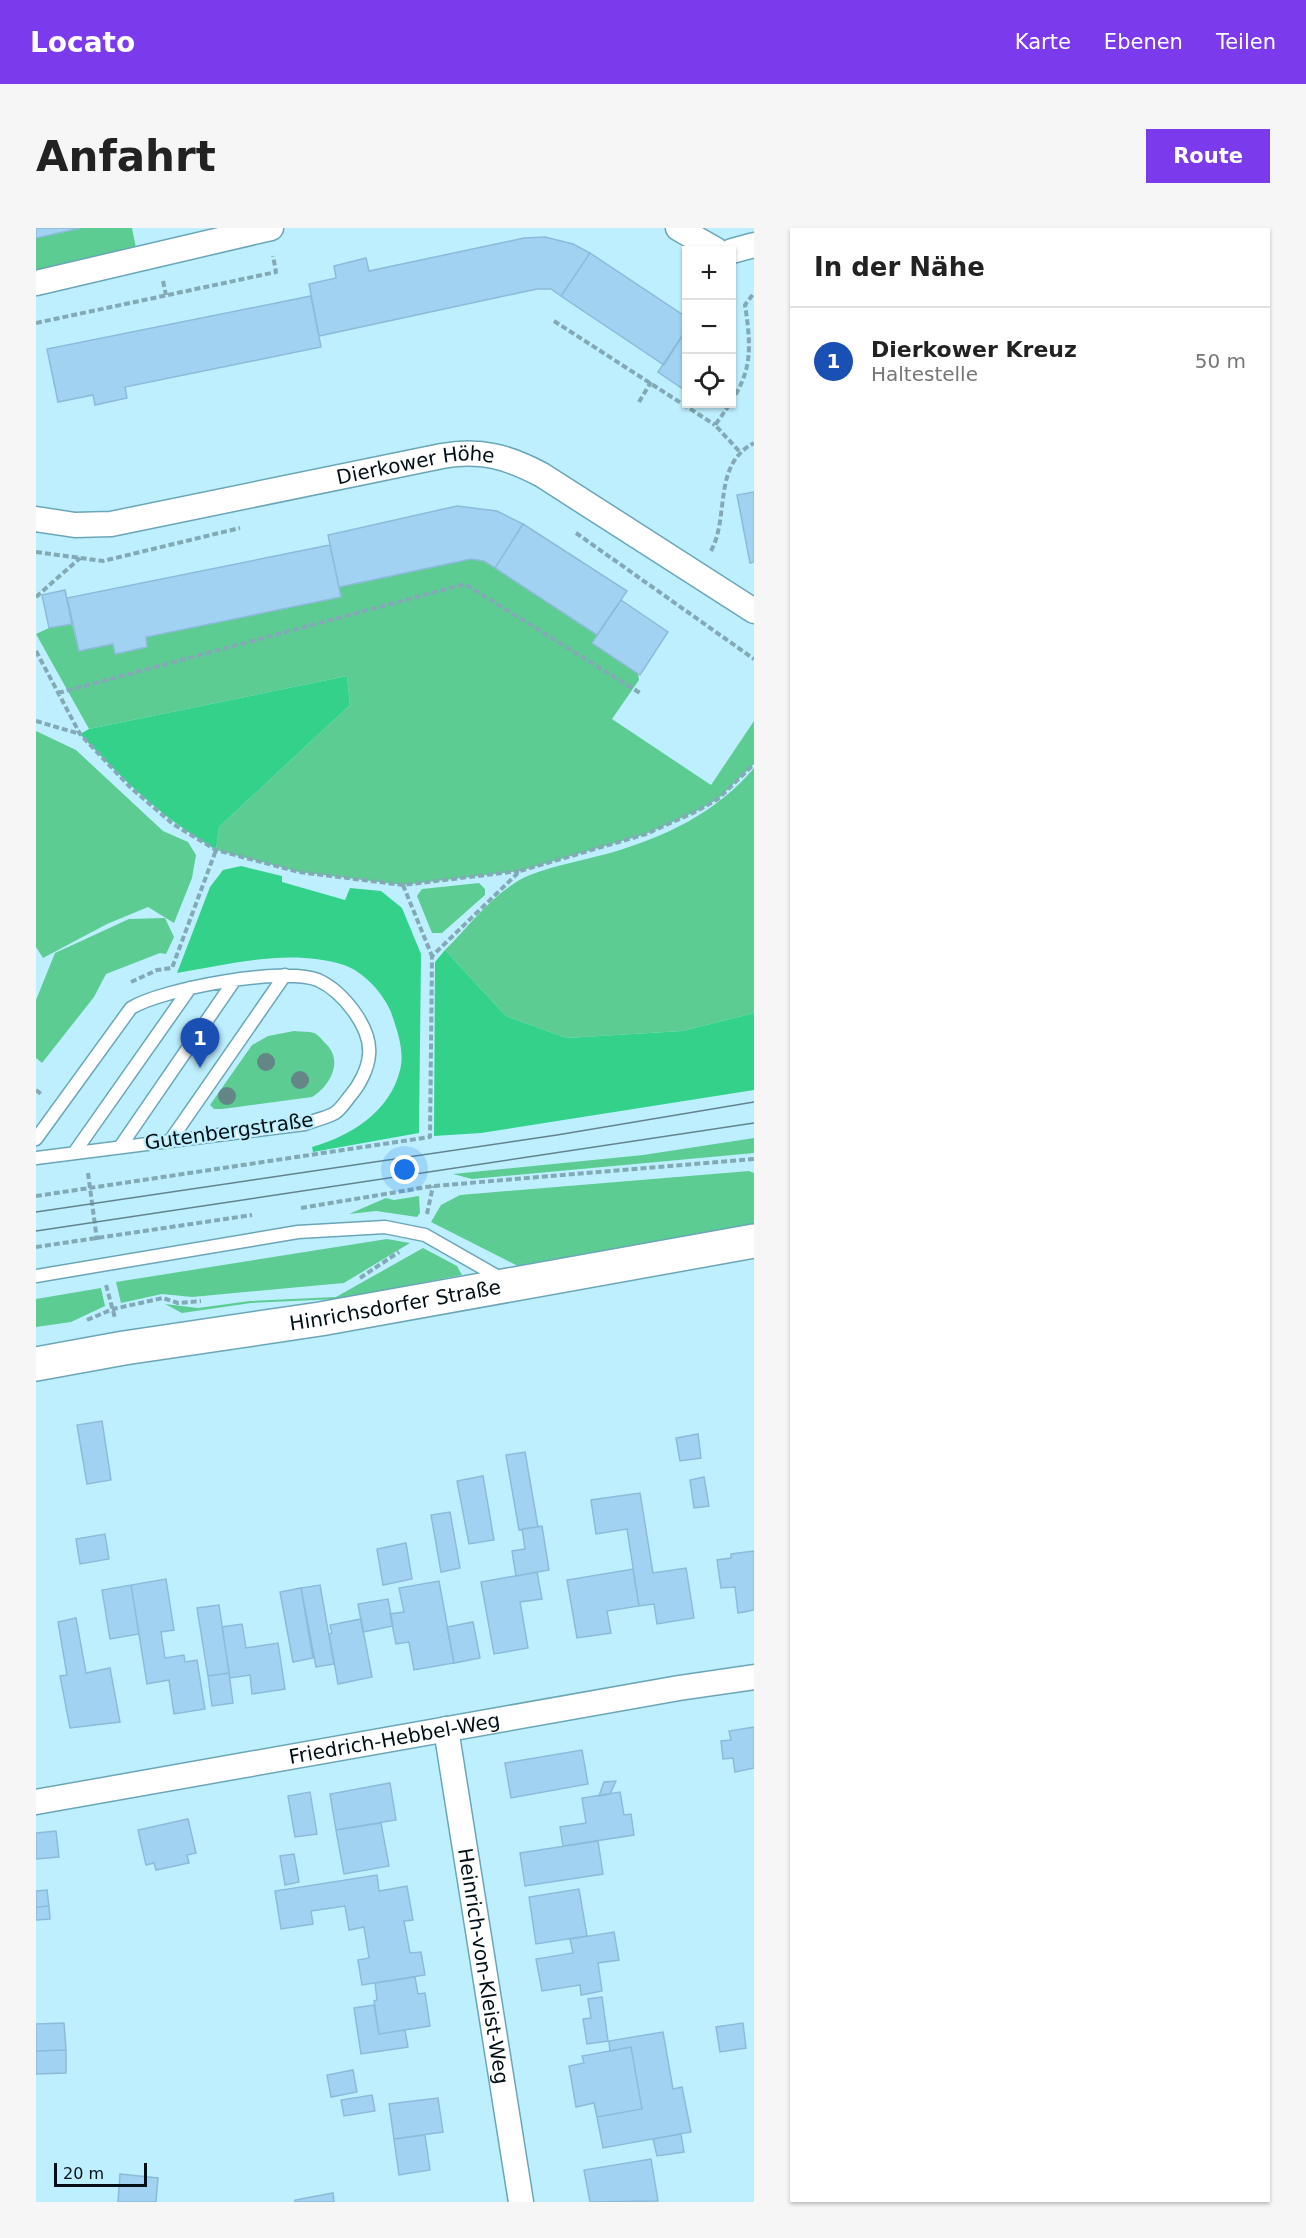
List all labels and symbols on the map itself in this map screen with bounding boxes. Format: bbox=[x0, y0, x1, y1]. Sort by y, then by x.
street label: Dierkower Höhe bbox=[334, 441, 496, 489]
pin: 1 bbox=[180, 1018, 220, 1068]
street label: Gutenbergstraße bbox=[143, 1107, 315, 1155]
your location bbox=[390, 1155, 419, 1184]
street label: Hinrichsdorfer Straße bbox=[288, 1275, 503, 1335]
street label: Friedrich-Hebbel-Weg bbox=[287, 1708, 502, 1769]
street label: Heinrich-von-Kleist-Weg bbox=[453, 1846, 514, 2086]
scale bar bbox=[54, 2160, 147, 2188]

